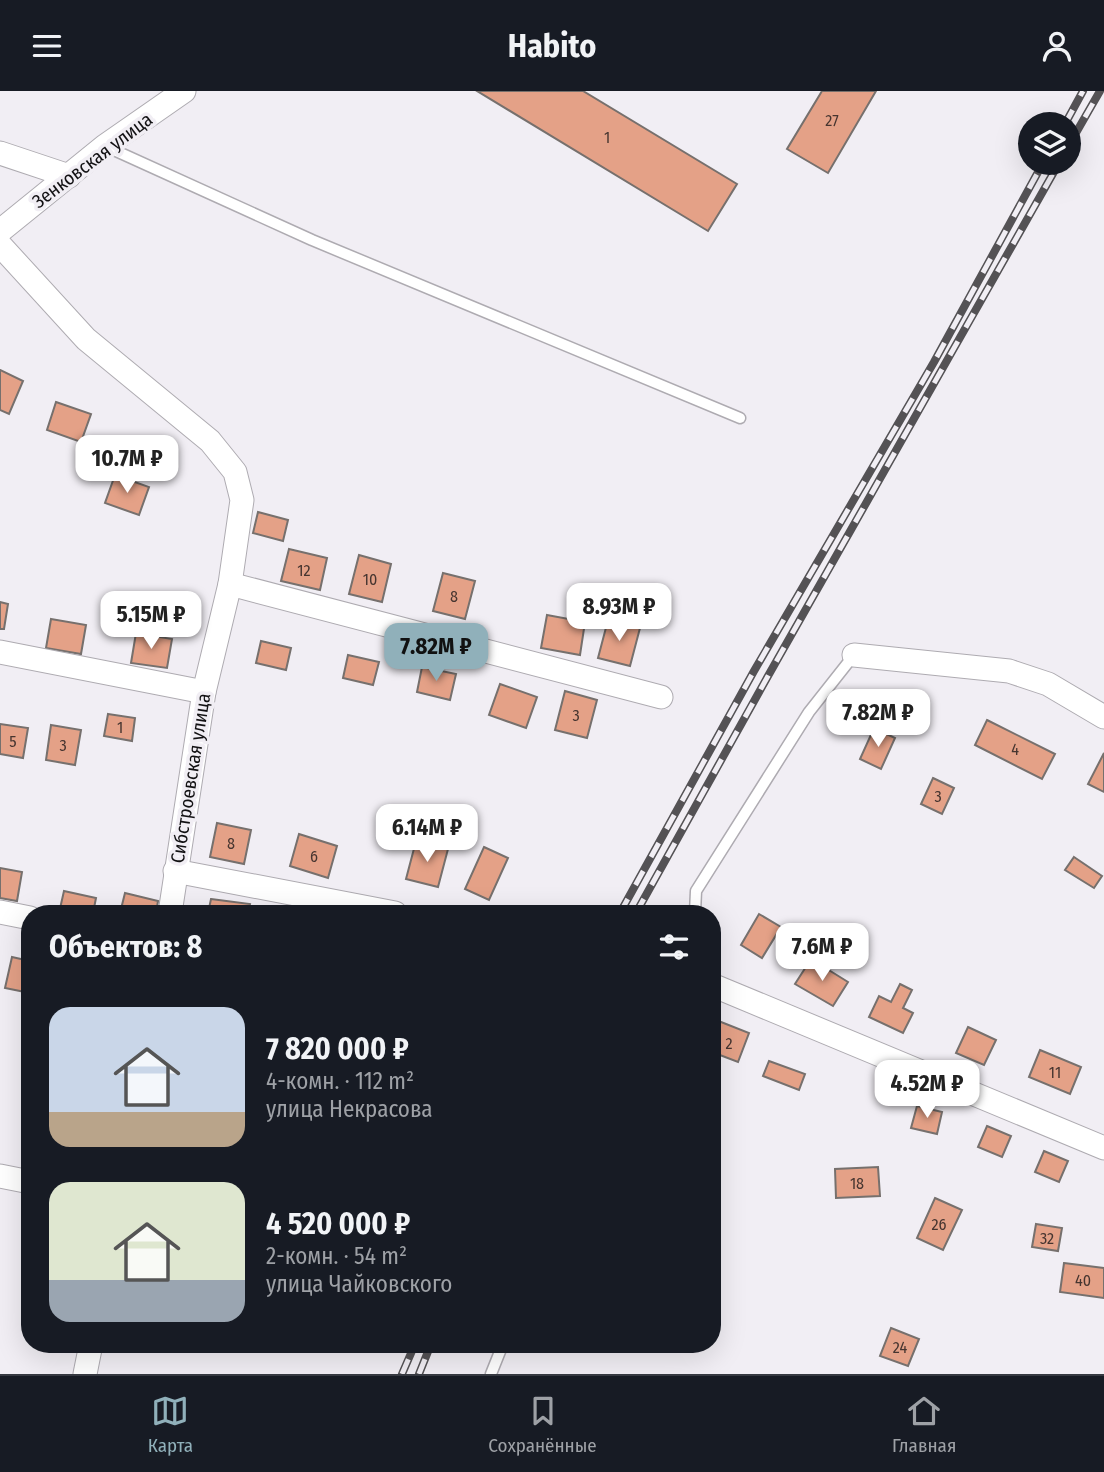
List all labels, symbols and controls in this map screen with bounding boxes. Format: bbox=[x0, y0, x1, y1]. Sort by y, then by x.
icon: menu bbox=[28, 27, 66, 65]
text: Habito bbox=[508, 27, 596, 65]
icon: person bbox=[1038, 27, 1076, 65]
street label: Зенковская улица bbox=[28, 108, 157, 213]
house number: 27 bbox=[825, 111, 839, 130]
map controls bbox=[1018, 112, 1081, 175]
button: layers bbox=[1018, 112, 1081, 175]
house number: 1 bbox=[604, 128, 610, 147]
pin: 10.7M ₽ bbox=[62, 435, 192, 495]
text: 10.7M ₽ bbox=[91, 444, 163, 472]
house number: 12 bbox=[297, 561, 311, 580]
house number: 10 bbox=[363, 570, 377, 589]
pin: 8.93M ₽ bbox=[554, 583, 684, 643]
house number: 8 bbox=[450, 587, 458, 606]
pin: 5.15M ₽ bbox=[86, 591, 216, 651]
text: 8.93M ₽ bbox=[582, 592, 656, 620]
text: 5.15M ₽ bbox=[116, 600, 186, 628]
pin: 7.82M ₽ bbox=[371, 623, 501, 683]
text: 7.82M ₽ bbox=[400, 632, 472, 660]
pin: 7.82M ₽ bbox=[813, 689, 943, 749]
street label: Сибстроевская улица bbox=[166, 691, 215, 865]
text: 7.82M ₽ bbox=[842, 698, 914, 726]
house number: 3 bbox=[572, 706, 580, 725]
house number: 1 bbox=[117, 718, 123, 737]
house number: 5 bbox=[9, 732, 17, 751]
house number: 3 bbox=[59, 736, 67, 755]
house number: 4 bbox=[1011, 740, 1019, 759]
house number: 3 bbox=[934, 787, 942, 806]
pin: 6.14M ₽ bbox=[362, 805, 492, 864]
text: 6.14M ₽ bbox=[392, 813, 462, 841]
house number: 8 bbox=[227, 834, 235, 853]
house number: 6 bbox=[310, 847, 318, 866]
pin: 7.6M ₽ bbox=[765, 923, 879, 983]
icon: filters bbox=[655, 928, 693, 966]
text: Объектов: 8 bbox=[49, 929, 202, 965]
text: 7.6M ₽ bbox=[792, 932, 852, 960]
text: 7 820 000 ₽ bbox=[266, 1031, 409, 1067]
house number: 2 bbox=[725, 1034, 733, 1053]
icon: home bbox=[105, 1035, 189, 1119]
pin: 4.52M ₽ bbox=[862, 1061, 992, 1120]
house number: 11 bbox=[1049, 1063, 1061, 1082]
text: 4-комн. · 112 m² bbox=[266, 1067, 414, 1095]
text: 4.52M ₽ bbox=[891, 1069, 963, 1097]
text: улица Некрасова bbox=[266, 1095, 433, 1123]
house number: 18 bbox=[850, 1174, 864, 1193]
text: 4 520 000 ₽ bbox=[266, 1206, 410, 1242]
icon: home bbox=[105, 1210, 189, 1294]
house number: 26 bbox=[932, 1215, 947, 1234]
house number: 32 bbox=[1040, 1229, 1054, 1248]
text: 2-комн. · 54 m² bbox=[266, 1242, 407, 1270]
text: улица Чайковского bbox=[266, 1270, 452, 1298]
house number: 40 bbox=[1075, 1271, 1091, 1290]
house number: 24 bbox=[893, 1338, 907, 1357]
tab: Карта bbox=[148, 1392, 193, 1457]
tab: Сохранённые bbox=[488, 1392, 597, 1457]
tab: Главная bbox=[892, 1392, 956, 1457]

